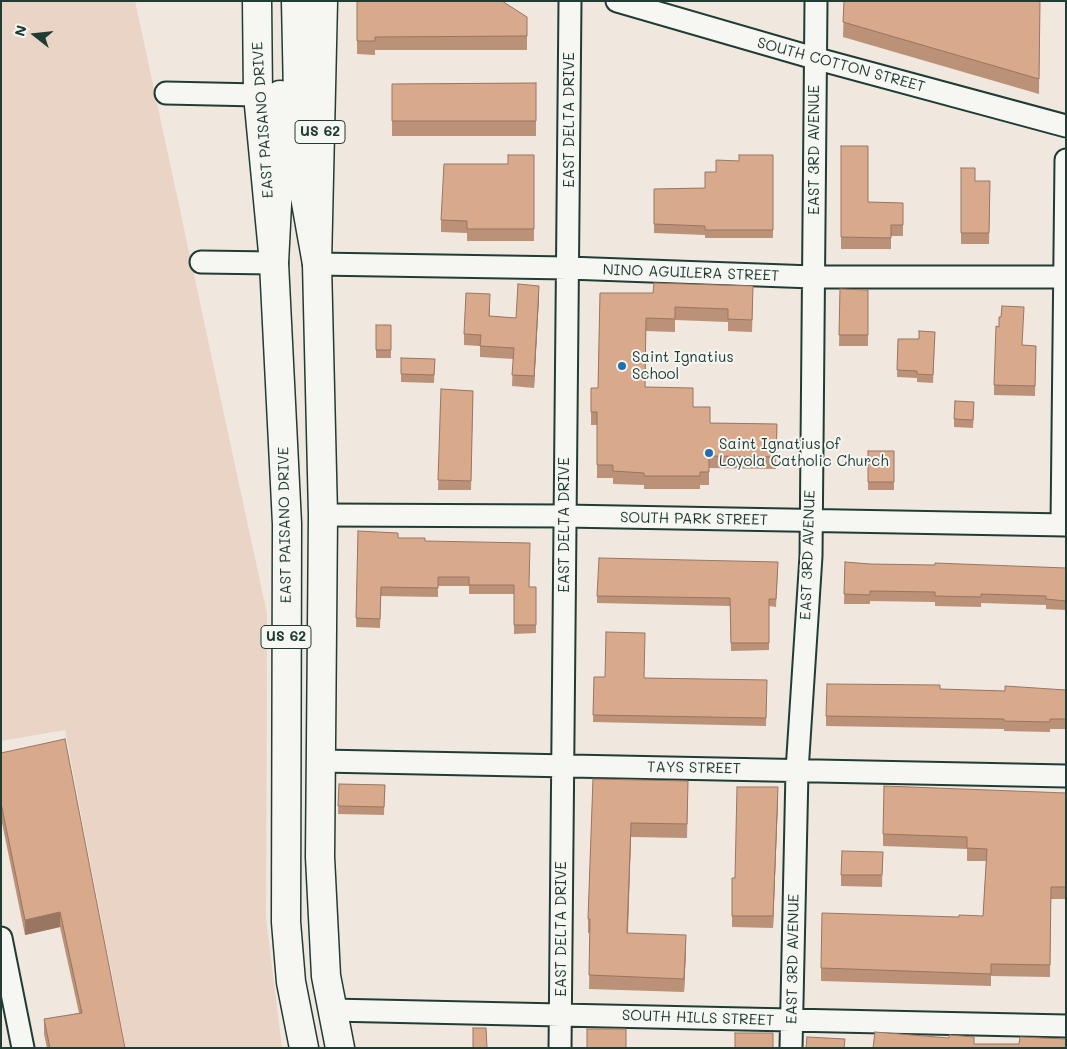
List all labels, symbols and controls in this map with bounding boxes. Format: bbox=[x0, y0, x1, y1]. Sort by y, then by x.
north arrow bbox=[10, 10, 60, 60]
text: N bbox=[9, 23, 31, 38]
street label: SOUTH COTTON STREET bbox=[755, 34, 927, 96]
street label: EAST PAISANO DRIVE bbox=[249, 41, 277, 199]
street label: EAST DELTA DRIVE bbox=[560, 52, 578, 188]
street label: EAST 3RD AVENUE bbox=[805, 85, 823, 215]
road number: US 62 bbox=[295, 120, 345, 144]
street label: NINO AGUILERA STREET bbox=[602, 261, 780, 285]
place label: Saint Ignatius School bbox=[632, 348, 734, 383]
marker: Saint Ignatius School bbox=[616, 360, 628, 372]
place label: Saint Ignatius of Loyola Catholic Church bbox=[719, 435, 889, 470]
street label: EAST PAISANO DRIVE bbox=[275, 446, 295, 604]
marker: Saint Ignatius of Loyola Catholic Church bbox=[703, 447, 715, 459]
street label: EAST DELTA DRIVE bbox=[555, 457, 573, 593]
street label: EAST 3RD AVENUE bbox=[797, 490, 819, 620]
street label: SOUTH PARK STREET bbox=[620, 509, 768, 529]
road number: US 62 bbox=[261, 626, 311, 649]
street label: TAYS STREET bbox=[647, 758, 741, 778]
street label: EAST DELTA DRIVE bbox=[552, 861, 570, 997]
street label: EAST 3RD AVENUE bbox=[783, 894, 803, 1024]
street label: SOUTH HILLS STREET bbox=[622, 1006, 774, 1030]

